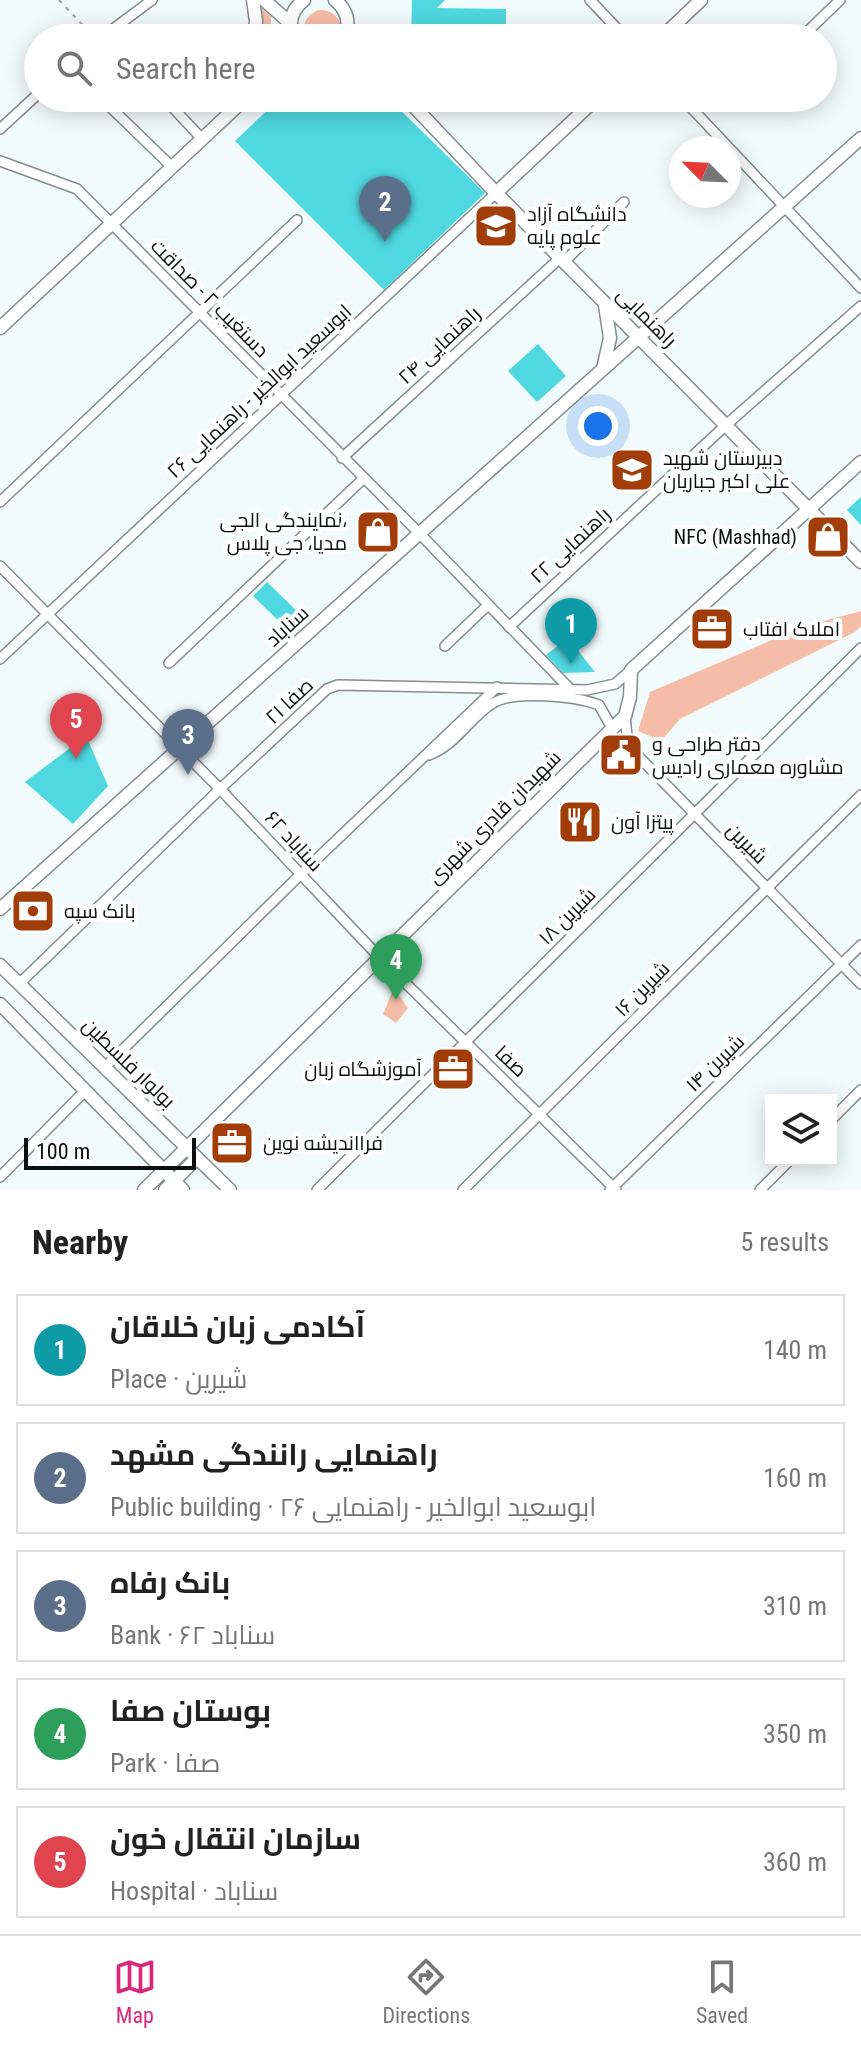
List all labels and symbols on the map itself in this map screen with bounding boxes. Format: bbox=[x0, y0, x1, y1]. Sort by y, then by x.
north arrow bbox=[669, 136, 741, 208]
pin: 2 bbox=[359, 176, 411, 242]
school or university icon: دانشگاه آزاد علوم پایه bbox=[472, 202, 520, 250]
place label: دانشگاه آزاد علوم پایه bbox=[527, 202, 627, 251]
street label: دستغیب ۲ - صداقت bbox=[146, 234, 274, 362]
street label: راهنمایی bbox=[611, 282, 682, 353]
street label: ابوسعید ابوالخیر - راهنمایی ۲۶ bbox=[162, 299, 357, 484]
street label: راهنمایی ۲۴ bbox=[393, 301, 486, 390]
your location bbox=[578, 406, 618, 446]
school or university icon: دبیرستان شهید علی اکبر جباریان bbox=[608, 446, 656, 494]
place label: دبیرستان شهید علی اکبر جباریان bbox=[663, 446, 790, 494]
street label: راهنمایی ۲۲ bbox=[525, 502, 616, 589]
place label: نمایندگی الجی، مدیا، جی پلاس bbox=[219, 508, 347, 556]
shop icon: نمایندگی الجی، مدیا، جی پلاس bbox=[354, 508, 402, 556]
shop icon: NFC (Mashhad) bbox=[804, 513, 852, 561]
place label: NFC (Mashhad) bbox=[674, 525, 797, 549]
pin: 1 bbox=[545, 598, 597, 664]
street label: سناباد bbox=[261, 601, 313, 651]
office icon: املاک افتاب bbox=[688, 605, 736, 653]
place label: املاک افتاب bbox=[743, 617, 840, 641]
street label: صفا ۲۱ bbox=[260, 673, 318, 729]
pin: 5 bbox=[50, 693, 102, 759]
pin: 3 bbox=[162, 709, 214, 775]
public building icon: دفتر طراحی و مشاوره معماری رادیس bbox=[597, 731, 645, 779]
place label: دفتر طراحی و مشاوره معماری رادیس bbox=[652, 732, 844, 780]
street label: شهیدان قادری شهری bbox=[422, 745, 566, 889]
restaurant icon: پیتزا آون bbox=[556, 798, 604, 846]
street label: سناباد ۶۲ bbox=[260, 806, 328, 876]
place label: پیتزا آون bbox=[611, 810, 674, 835]
street label: شیرین bbox=[721, 818, 772, 869]
street label: شیرین ۱۸ bbox=[533, 882, 601, 950]
bank icon: بانک سپه bbox=[9, 887, 57, 935]
place label: بانک سپه bbox=[64, 899, 136, 924]
pin: 4 bbox=[370, 934, 422, 1000]
street label: شیرین ۱۶ bbox=[609, 956, 675, 1022]
street label: بولوار فلسطین bbox=[77, 1013, 180, 1114]
street label: شیرین ۱۴ bbox=[681, 1029, 750, 1097]
street label: صفا bbox=[490, 1040, 532, 1082]
office icon: آموزشگاه زبان bbox=[429, 1045, 477, 1093]
place label: آموزشگاه زبان bbox=[304, 1057, 423, 1082]
office icon: فرااندیشه نوین bbox=[208, 1119, 256, 1167]
place label: فرااندیشه نوین bbox=[263, 1131, 383, 1156]
scale bar bbox=[24, 1134, 196, 1170]

